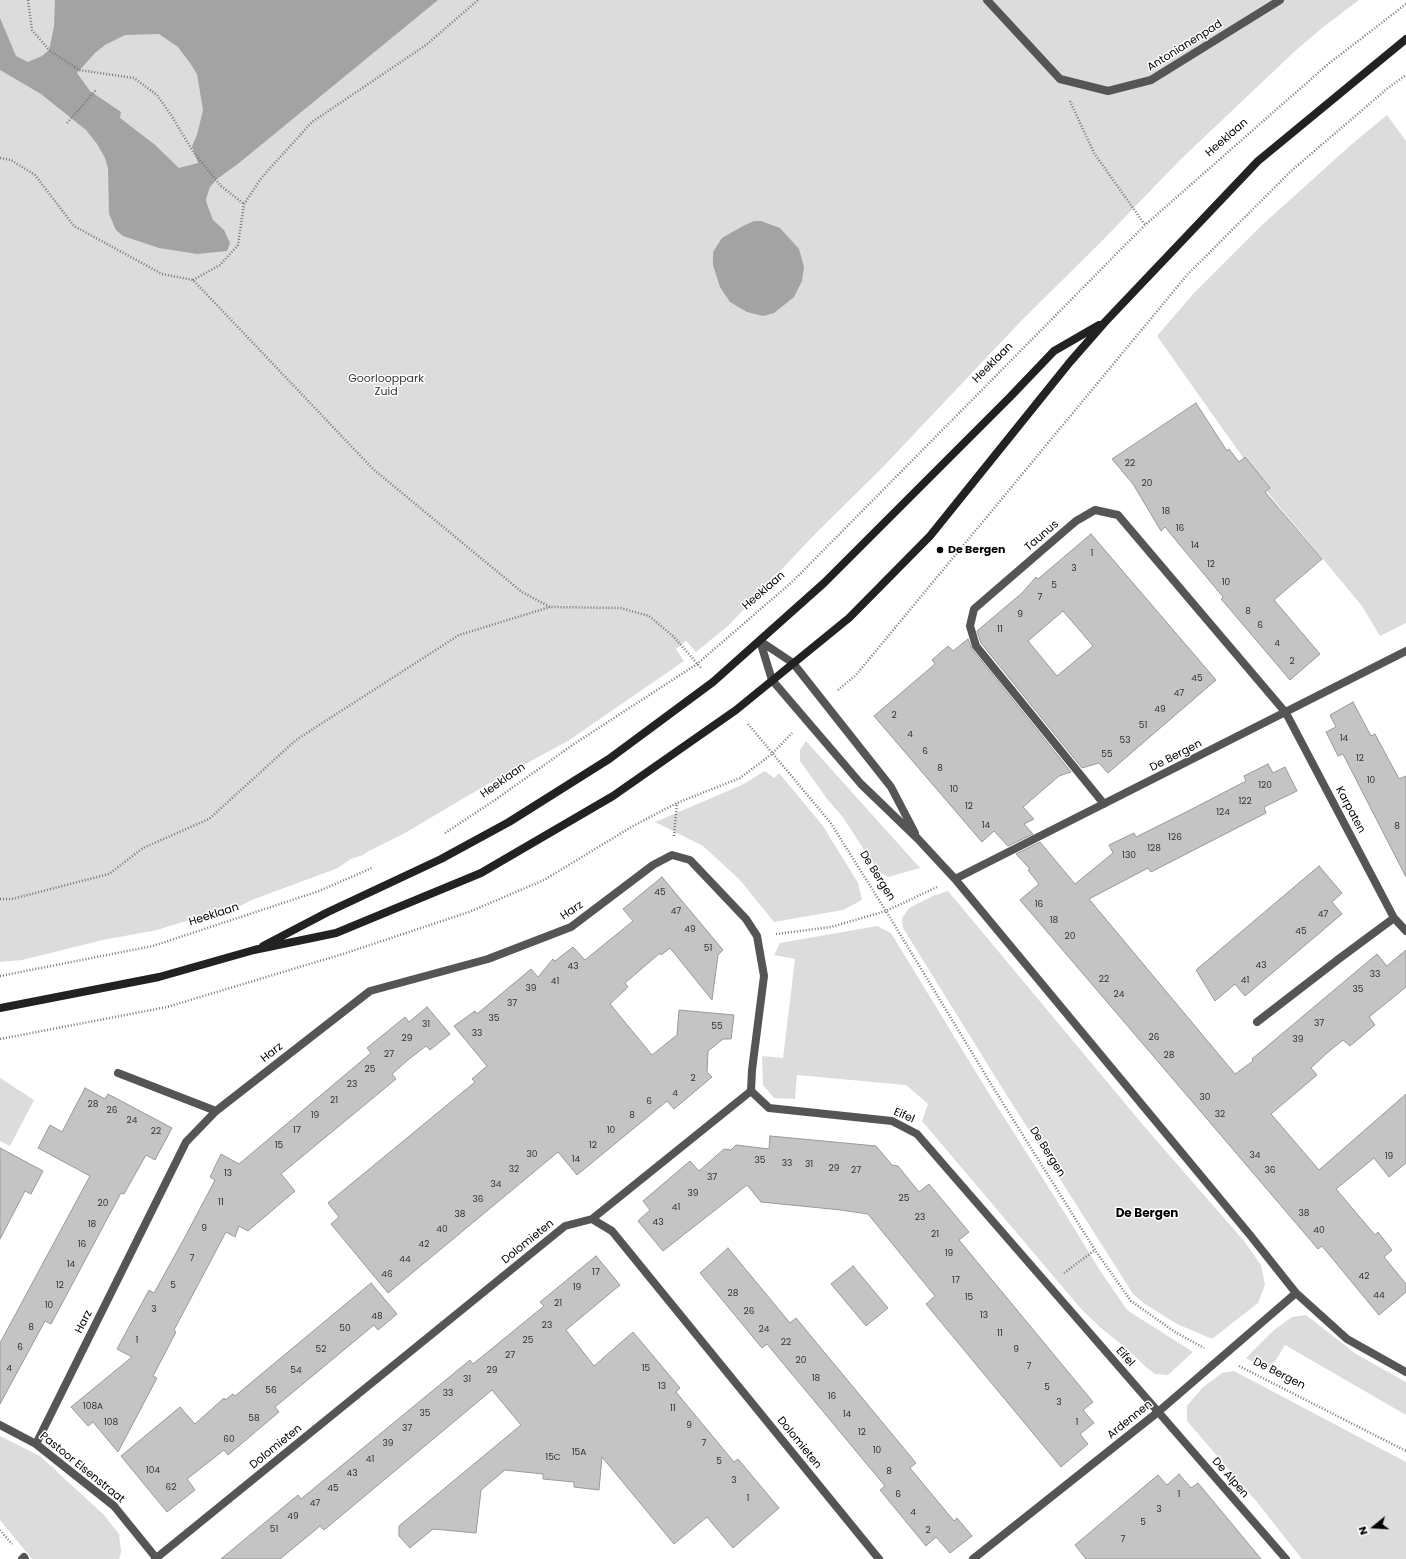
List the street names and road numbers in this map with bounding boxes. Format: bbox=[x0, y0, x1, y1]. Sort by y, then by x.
street label: Antonianenpad bbox=[1145, 18, 1225, 74]
street label: Heeklaan bbox=[1203, 116, 1251, 160]
street label: Heeklaan bbox=[970, 340, 1016, 386]
street label: Taunus bbox=[1022, 518, 1062, 554]
street label: Heeklaan bbox=[740, 569, 788, 613]
street label: De Bergen bbox=[1148, 737, 1204, 775]
street label: Heeklaan bbox=[478, 761, 528, 801]
street label: Karpaten bbox=[1332, 784, 1368, 836]
street label: De Bergen bbox=[856, 849, 898, 903]
street label: Harz bbox=[558, 899, 586, 923]
street label: Heeklaan bbox=[187, 901, 241, 929]
street label: Harz bbox=[258, 1040, 286, 1066]
street label: Eifel bbox=[892, 1106, 916, 1126]
street label: De Bergen bbox=[1026, 1125, 1068, 1179]
street label: Dolomieten bbox=[499, 1217, 557, 1267]
street label: Harz bbox=[73, 1308, 95, 1336]
street label: Eifel bbox=[1113, 1345, 1137, 1369]
street label: De Bergen bbox=[1251, 1355, 1307, 1393]
street label: Ardennen bbox=[1105, 1398, 1155, 1442]
street label: Dolomieten bbox=[774, 1414, 824, 1472]
street label: Dolomieten bbox=[247, 1422, 305, 1472]
street label: Pastoor Elsenstraat bbox=[37, 1430, 127, 1506]
street label: De Alpen bbox=[1209, 1455, 1251, 1501]

